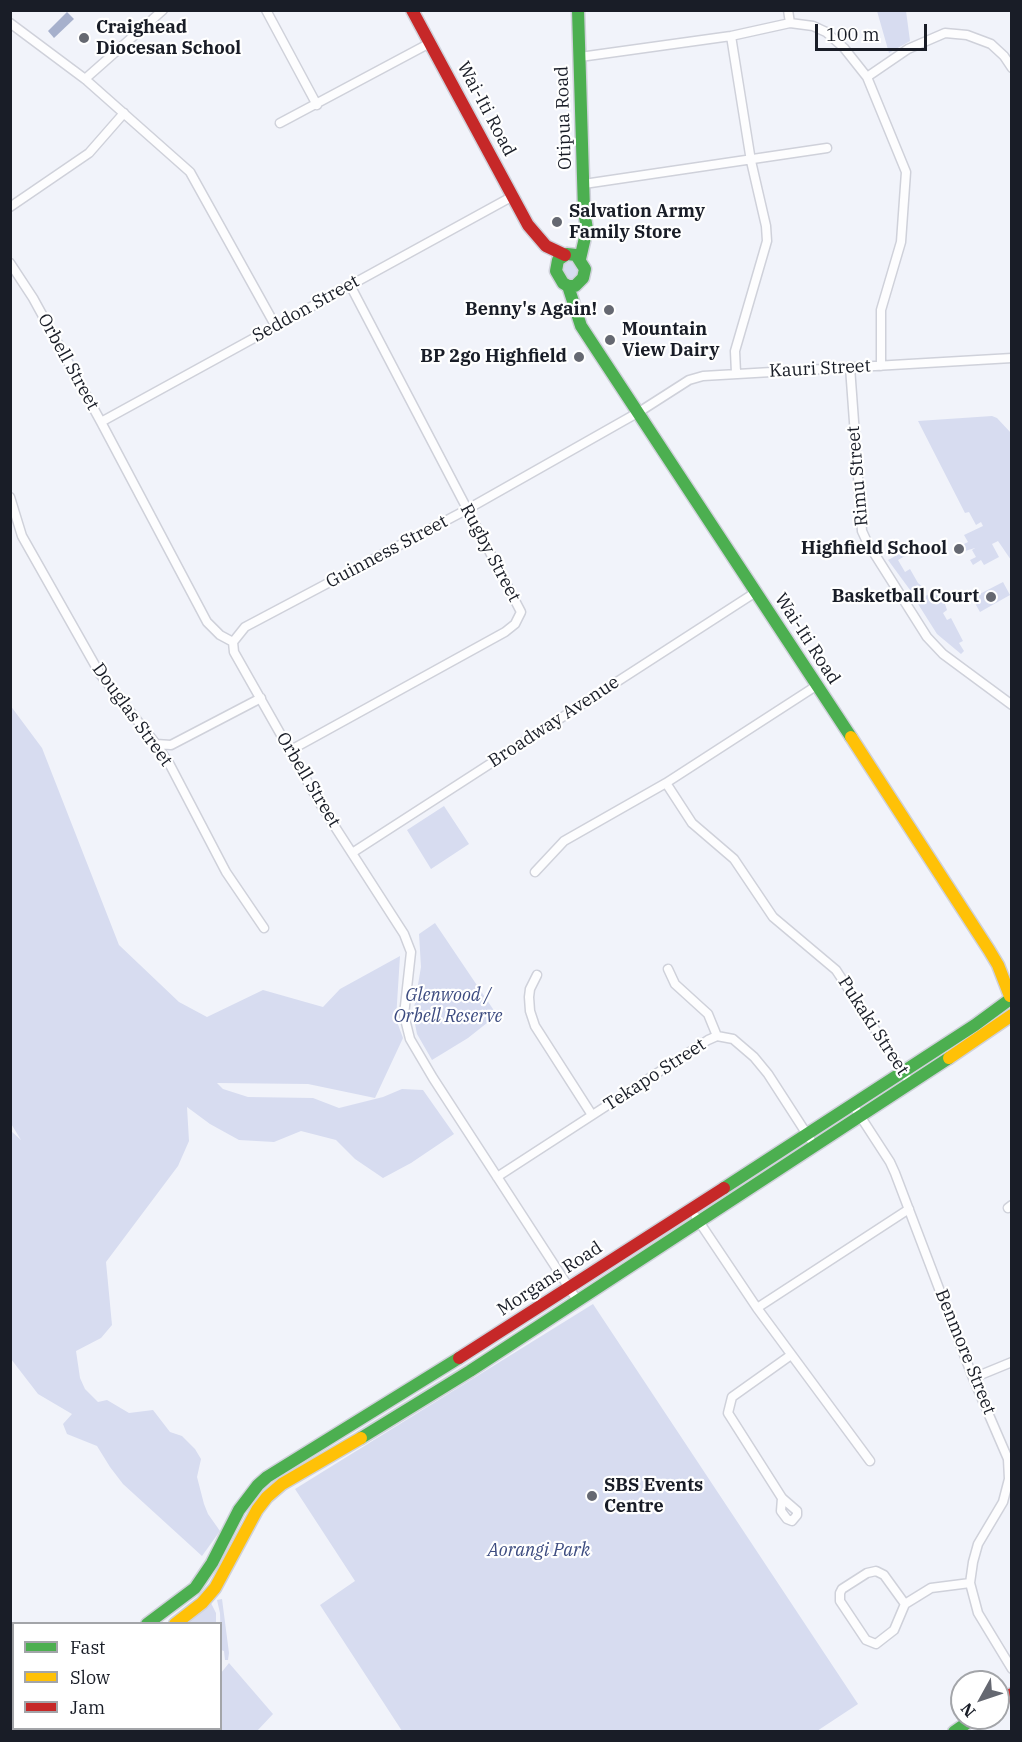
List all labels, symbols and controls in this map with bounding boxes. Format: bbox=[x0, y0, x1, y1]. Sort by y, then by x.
scale bar bbox=[818, 12, 930, 50]
place label: Craighead Diocesan School bbox=[96, 17, 241, 60]
text: 100 m bbox=[826, 23, 880, 46]
marker: Craighead Diocesan School bbox=[77, 31, 91, 45]
street label: Wai-Iti Road bbox=[452, 58, 520, 160]
street label: Otipua Road bbox=[551, 66, 577, 170]
place label: Salvation Army Family Store bbox=[569, 201, 705, 244]
marker: Salvation Army Family Store bbox=[550, 215, 564, 229]
street label: Seddon Street bbox=[249, 271, 363, 347]
place label: Benny's Again! bbox=[465, 299, 597, 321]
marker: Benny's Again! bbox=[602, 303, 616, 317]
street label: Orbell Street bbox=[33, 310, 103, 414]
place label: Mountain View Dairy bbox=[622, 319, 719, 362]
marker: Mountain View Dairy bbox=[603, 333, 617, 347]
place label: BP 2go Highfield bbox=[420, 346, 567, 368]
marker: BP 2go Highfield bbox=[572, 350, 586, 364]
street label: Kauri Street bbox=[769, 356, 871, 382]
street label: Rimu Street bbox=[843, 425, 873, 527]
street label: Rugby Street bbox=[455, 500, 525, 606]
street label: Guinness Street bbox=[322, 511, 452, 593]
place label: Highfield School bbox=[801, 538, 947, 560]
marker: Highfield School bbox=[952, 542, 966, 556]
place label: Basketball Court bbox=[832, 586, 979, 608]
street label: Wai-Iti Road bbox=[770, 589, 844, 689]
marker: Basketball Court bbox=[984, 590, 998, 604]
street label: Douglas Street bbox=[87, 659, 177, 771]
street label: Broadway Avenue bbox=[485, 672, 623, 772]
street label: Orbell Street bbox=[271, 729, 345, 831]
street label: Pukaki Street bbox=[833, 972, 913, 1080]
park label: Glenwood / Orbell Reserve bbox=[393, 985, 503, 1028]
street label: Tekapo Street bbox=[600, 1034, 710, 1116]
street label: Morgans Road bbox=[493, 1237, 607, 1321]
street label: Benmore Street bbox=[930, 1286, 1000, 1418]
place label: SBS Events Centre bbox=[604, 1475, 703, 1518]
marker: SBS Events Centre bbox=[585, 1489, 599, 1503]
park label: Aorangi Park bbox=[488, 1540, 590, 1562]
legend bbox=[12, 1622, 222, 1730]
text: Fast bbox=[70, 1636, 105, 1659]
text: Slow bbox=[70, 1666, 110, 1689]
north arrow bbox=[950, 1670, 1010, 1730]
text: Jam bbox=[70, 1696, 105, 1719]
text: N bbox=[956, 1699, 979, 1722]

